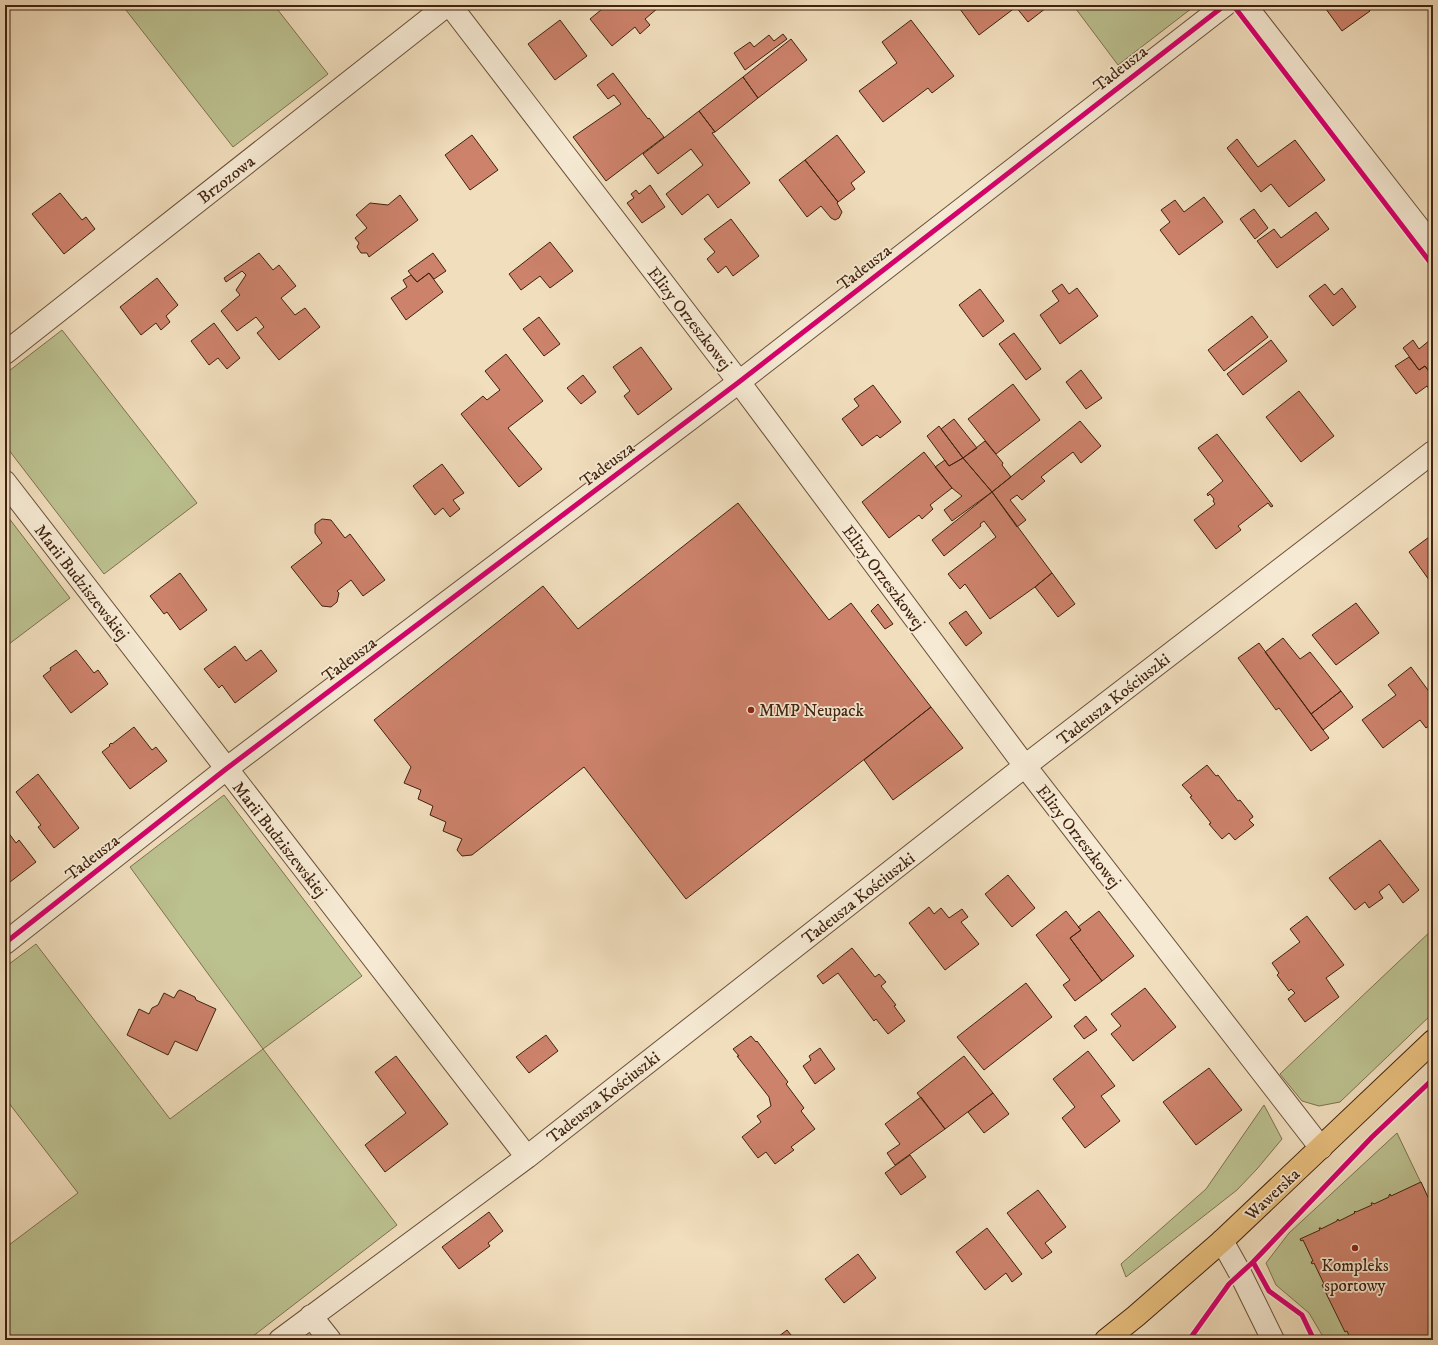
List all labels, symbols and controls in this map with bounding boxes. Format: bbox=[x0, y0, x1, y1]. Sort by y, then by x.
street label: Tadeusza bbox=[1089, 40, 1153, 97]
street label: Brzozowa bbox=[194, 150, 260, 209]
street label: Tadeusza bbox=[833, 239, 897, 296]
street label: Elizy Orzeszkowej bbox=[642, 263, 736, 375]
street label: Tadeusza bbox=[576, 437, 640, 492]
street label: Marii Budziszewskiej bbox=[29, 520, 133, 645]
street label: Elizy Orzeszkowej bbox=[837, 521, 930, 634]
street label: Tadeusza bbox=[318, 632, 382, 687]
street label: Tadeusza Kościuszki bbox=[1053, 649, 1175, 751]
place label: MMP Neupack bbox=[759, 700, 865, 722]
marker: MMP Neupack bbox=[746, 705, 756, 715]
street label: Marii Budziszewskiej bbox=[227, 777, 331, 902]
street label: Elizy Orzeszkowej bbox=[1031, 781, 1125, 893]
street label: Tadeusza bbox=[61, 829, 125, 886]
street label: Tadeusza Kościuszki bbox=[798, 848, 920, 950]
street label: Tadeusza Kościuszki bbox=[543, 1047, 665, 1149]
street label: Wawerska bbox=[1240, 1163, 1305, 1226]
marker: Kompleks sportowy bbox=[1350, 1243, 1360, 1253]
place label: Kompleks sportowy bbox=[1321, 1255, 1389, 1297]

